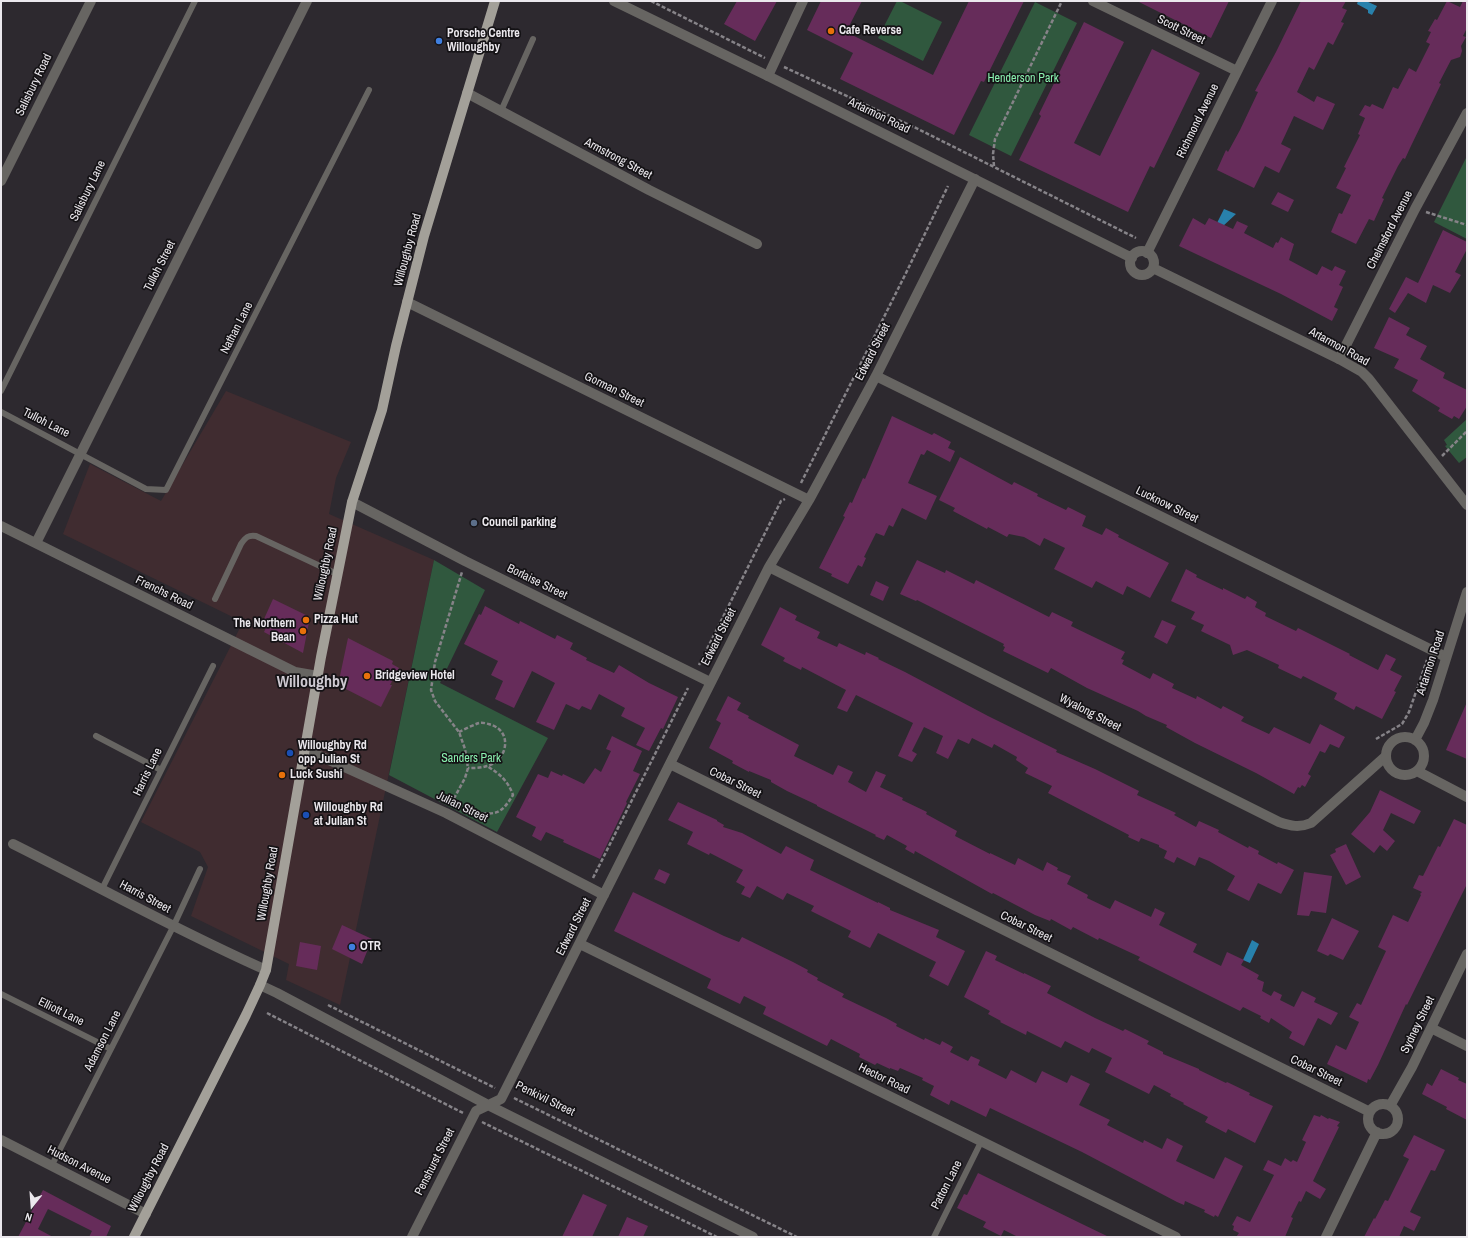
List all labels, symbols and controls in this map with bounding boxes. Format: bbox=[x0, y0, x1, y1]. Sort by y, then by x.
street label: Scott Street bbox=[1155, 12, 1207, 48]
place label: Cafe Reverse bbox=[839, 24, 901, 38]
marker: Cafe Reverse bbox=[826, 26, 836, 36]
place label: Porsche Centre Willoughby bbox=[447, 27, 520, 55]
marker: Porsche Centre Willoughby bbox=[434, 36, 444, 46]
street label: Salisbury Road bbox=[13, 52, 55, 118]
park label: Henderson Park bbox=[987, 72, 1059, 86]
street label: Richmond Avenue bbox=[1174, 82, 1222, 160]
street label: Artarmon Road bbox=[846, 95, 912, 137]
street label: Armstrong Street bbox=[582, 135, 654, 183]
street label: Salisbury Lane bbox=[67, 158, 109, 224]
street label: Chelmsford Avenue bbox=[1364, 188, 1416, 272]
street label: Willoughby Road bbox=[391, 212, 425, 288]
street label: Tulloh Street bbox=[141, 238, 179, 294]
street label: Nathan Lane bbox=[218, 300, 256, 356]
street label: Edward Street bbox=[852, 321, 894, 383]
street label: Artarmon Road bbox=[1306, 325, 1372, 369]
street label: Gorman Street bbox=[582, 369, 646, 411]
street label: Tulloh Lane bbox=[20, 405, 72, 441]
street label: Lucknow Street bbox=[1133, 484, 1201, 526]
place label: Council parking bbox=[482, 516, 556, 530]
marker: Council parking bbox=[469, 518, 479, 528]
street label: Willoughby Road bbox=[311, 526, 341, 602]
street label: Borlaise Street bbox=[505, 561, 569, 603]
street label: Frenchs Road bbox=[133, 573, 195, 613]
street label: Edward Street bbox=[698, 606, 740, 668]
place label: Pizza Hut bbox=[314, 613, 358, 627]
marker: Pizza Hut bbox=[301, 615, 311, 625]
place label: The Northern Bean bbox=[233, 617, 295, 645]
marker: The Northern Bean bbox=[298, 626, 308, 636]
street label: Artarmon Road bbox=[1414, 629, 1448, 697]
place label: Bridgeview Hotel bbox=[375, 669, 455, 683]
marker: Bridgeview Hotel bbox=[362, 671, 372, 681]
district label: Willoughby bbox=[277, 673, 347, 693]
street label: Wyalong Street bbox=[1057, 691, 1123, 735]
place label: Willoughby Rd opp Julian St bbox=[298, 739, 367, 767]
street label: Harris Lane bbox=[130, 746, 166, 798]
marker: Willoughby Rd opp Julian St bbox=[285, 748, 295, 758]
park label: Sanders Park bbox=[441, 752, 501, 766]
street label: Cobar Street bbox=[707, 764, 763, 802]
place label: Luck Sushi bbox=[290, 768, 342, 782]
marker: Luck Sushi bbox=[277, 770, 287, 780]
street label: Julian Street bbox=[434, 788, 490, 826]
place label: Willoughby Rd at Julian St bbox=[314, 801, 383, 829]
marker: Willoughby Rd at Julian St bbox=[301, 810, 311, 820]
street label: Willoughby Road bbox=[254, 846, 282, 922]
street label: Harris Street bbox=[117, 878, 173, 916]
street label: Edward Street bbox=[553, 896, 595, 958]
street label: Cobar Street bbox=[998, 908, 1054, 946]
place label: OTR bbox=[360, 940, 381, 954]
marker: OTR bbox=[347, 942, 357, 952]
street label: Sydney Street bbox=[1398, 994, 1438, 1056]
street label: Elliott Lane bbox=[36, 995, 86, 1029]
street label: Adamson Lane bbox=[82, 1008, 124, 1074]
street label: Cobar Street bbox=[1288, 1052, 1344, 1090]
street label: Hector Road bbox=[856, 1060, 912, 1098]
street label: Penkivil Street bbox=[513, 1079, 577, 1119]
street label: Penshurst Street bbox=[412, 1126, 458, 1198]
street label: Willoughby Road bbox=[126, 1141, 172, 1215]
street label: Hudson Avenue bbox=[45, 1143, 113, 1187]
street label: Patton Lane bbox=[929, 1158, 965, 1212]
north arrow bbox=[12, 1186, 52, 1226]
text: N bbox=[23, 1210, 34, 1225]

